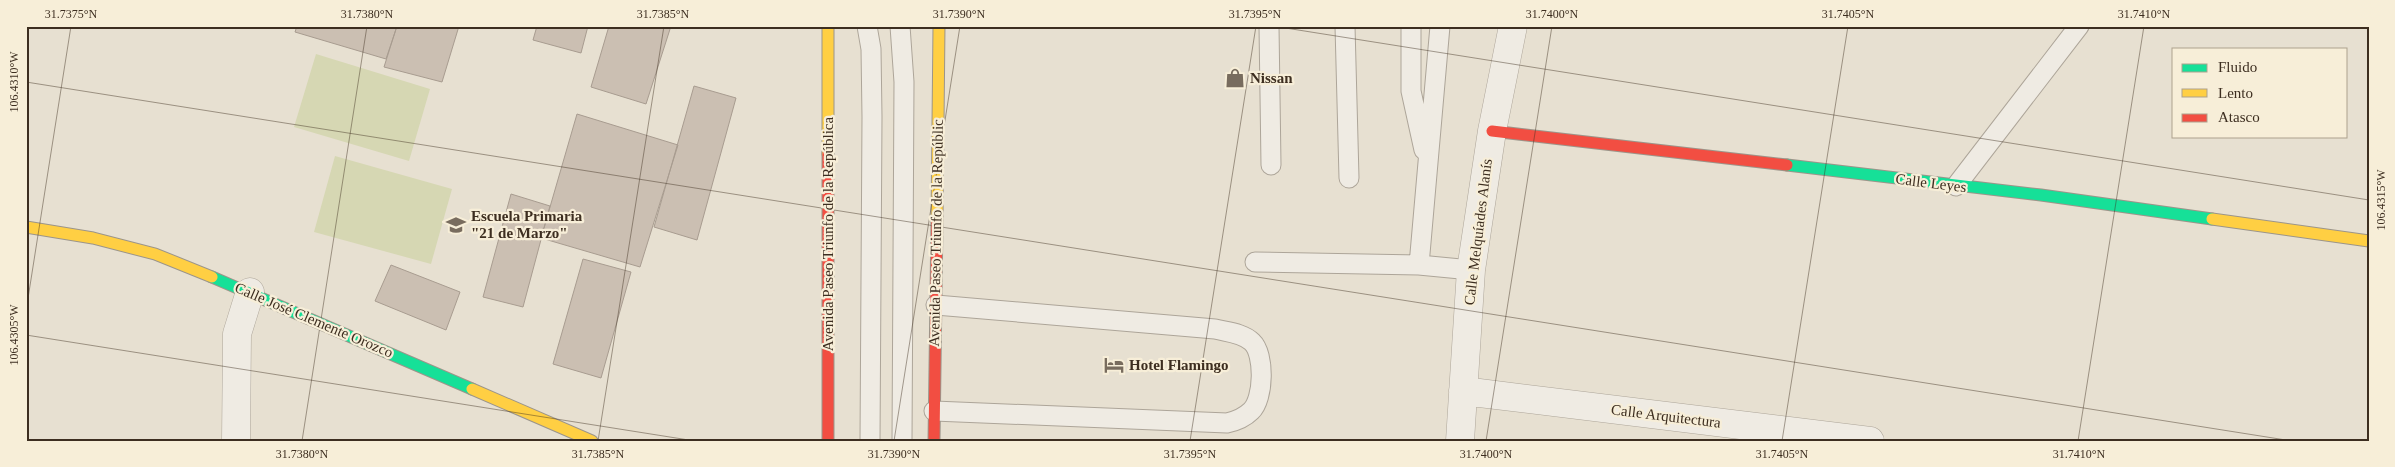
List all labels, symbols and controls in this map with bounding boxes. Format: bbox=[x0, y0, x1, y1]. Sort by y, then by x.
text: 31.7375°N bbox=[45, 7, 98, 21]
text: 31.7380°N bbox=[341, 7, 394, 21]
text: 31.7385°N bbox=[637, 7, 690, 21]
text: 31.7390°N bbox=[933, 7, 986, 21]
text: 31.7395°N bbox=[1229, 7, 1282, 21]
text: 31.7400°N bbox=[1526, 7, 1579, 21]
text: 31.7405°N bbox=[1822, 7, 1875, 21]
text: 31.7410°N bbox=[2118, 7, 2171, 21]
legend bbox=[2172, 48, 2348, 138]
text: 106.4310°W bbox=[7, 51, 21, 113]
text: Fluido bbox=[2218, 59, 2257, 75]
shop icon: Nissan bbox=[1224, 67, 1246, 89]
place label: Nissan bbox=[1250, 70, 1293, 86]
text: Lento bbox=[2218, 85, 2253, 101]
text: Atasco bbox=[2218, 109, 2260, 125]
street label: Avenida Paseo Triunfo de la República bbox=[820, 117, 836, 351]
street label: Avenida Paseo Triunfo de la Repúblic bbox=[926, 119, 946, 347]
street label: Calle Melquíades Alanís bbox=[1461, 158, 1495, 306]
text: 106.4315°W bbox=[2374, 169, 2388, 231]
street label: Calle Leyes bbox=[1895, 171, 1967, 195]
place label: Escuela Primaria "21 de Marzo" bbox=[471, 208, 583, 241]
school or university icon: Escuela Primaria "21 de Marzo" bbox=[445, 214, 467, 236]
street label: Calle José Clemente Orozco bbox=[232, 279, 396, 361]
text: 106.4305°W bbox=[7, 304, 21, 366]
hotel icon: Hotel Flamingo bbox=[1103, 354, 1125, 376]
place label: Hotel Flamingo bbox=[1129, 357, 1229, 373]
street label: Calle Arquitectura bbox=[1610, 401, 1722, 431]
text: 31.7380°N bbox=[276, 447, 329, 461]
text: 31.7385°N bbox=[572, 447, 625, 461]
text: 31.7390°N bbox=[868, 447, 921, 461]
text: 31.7395°N bbox=[1164, 447, 1217, 461]
text: 31.7400°N bbox=[1460, 447, 1513, 461]
text: 31.7405°N bbox=[1756, 447, 1809, 461]
text: 31.7410°N bbox=[2053, 447, 2106, 461]

